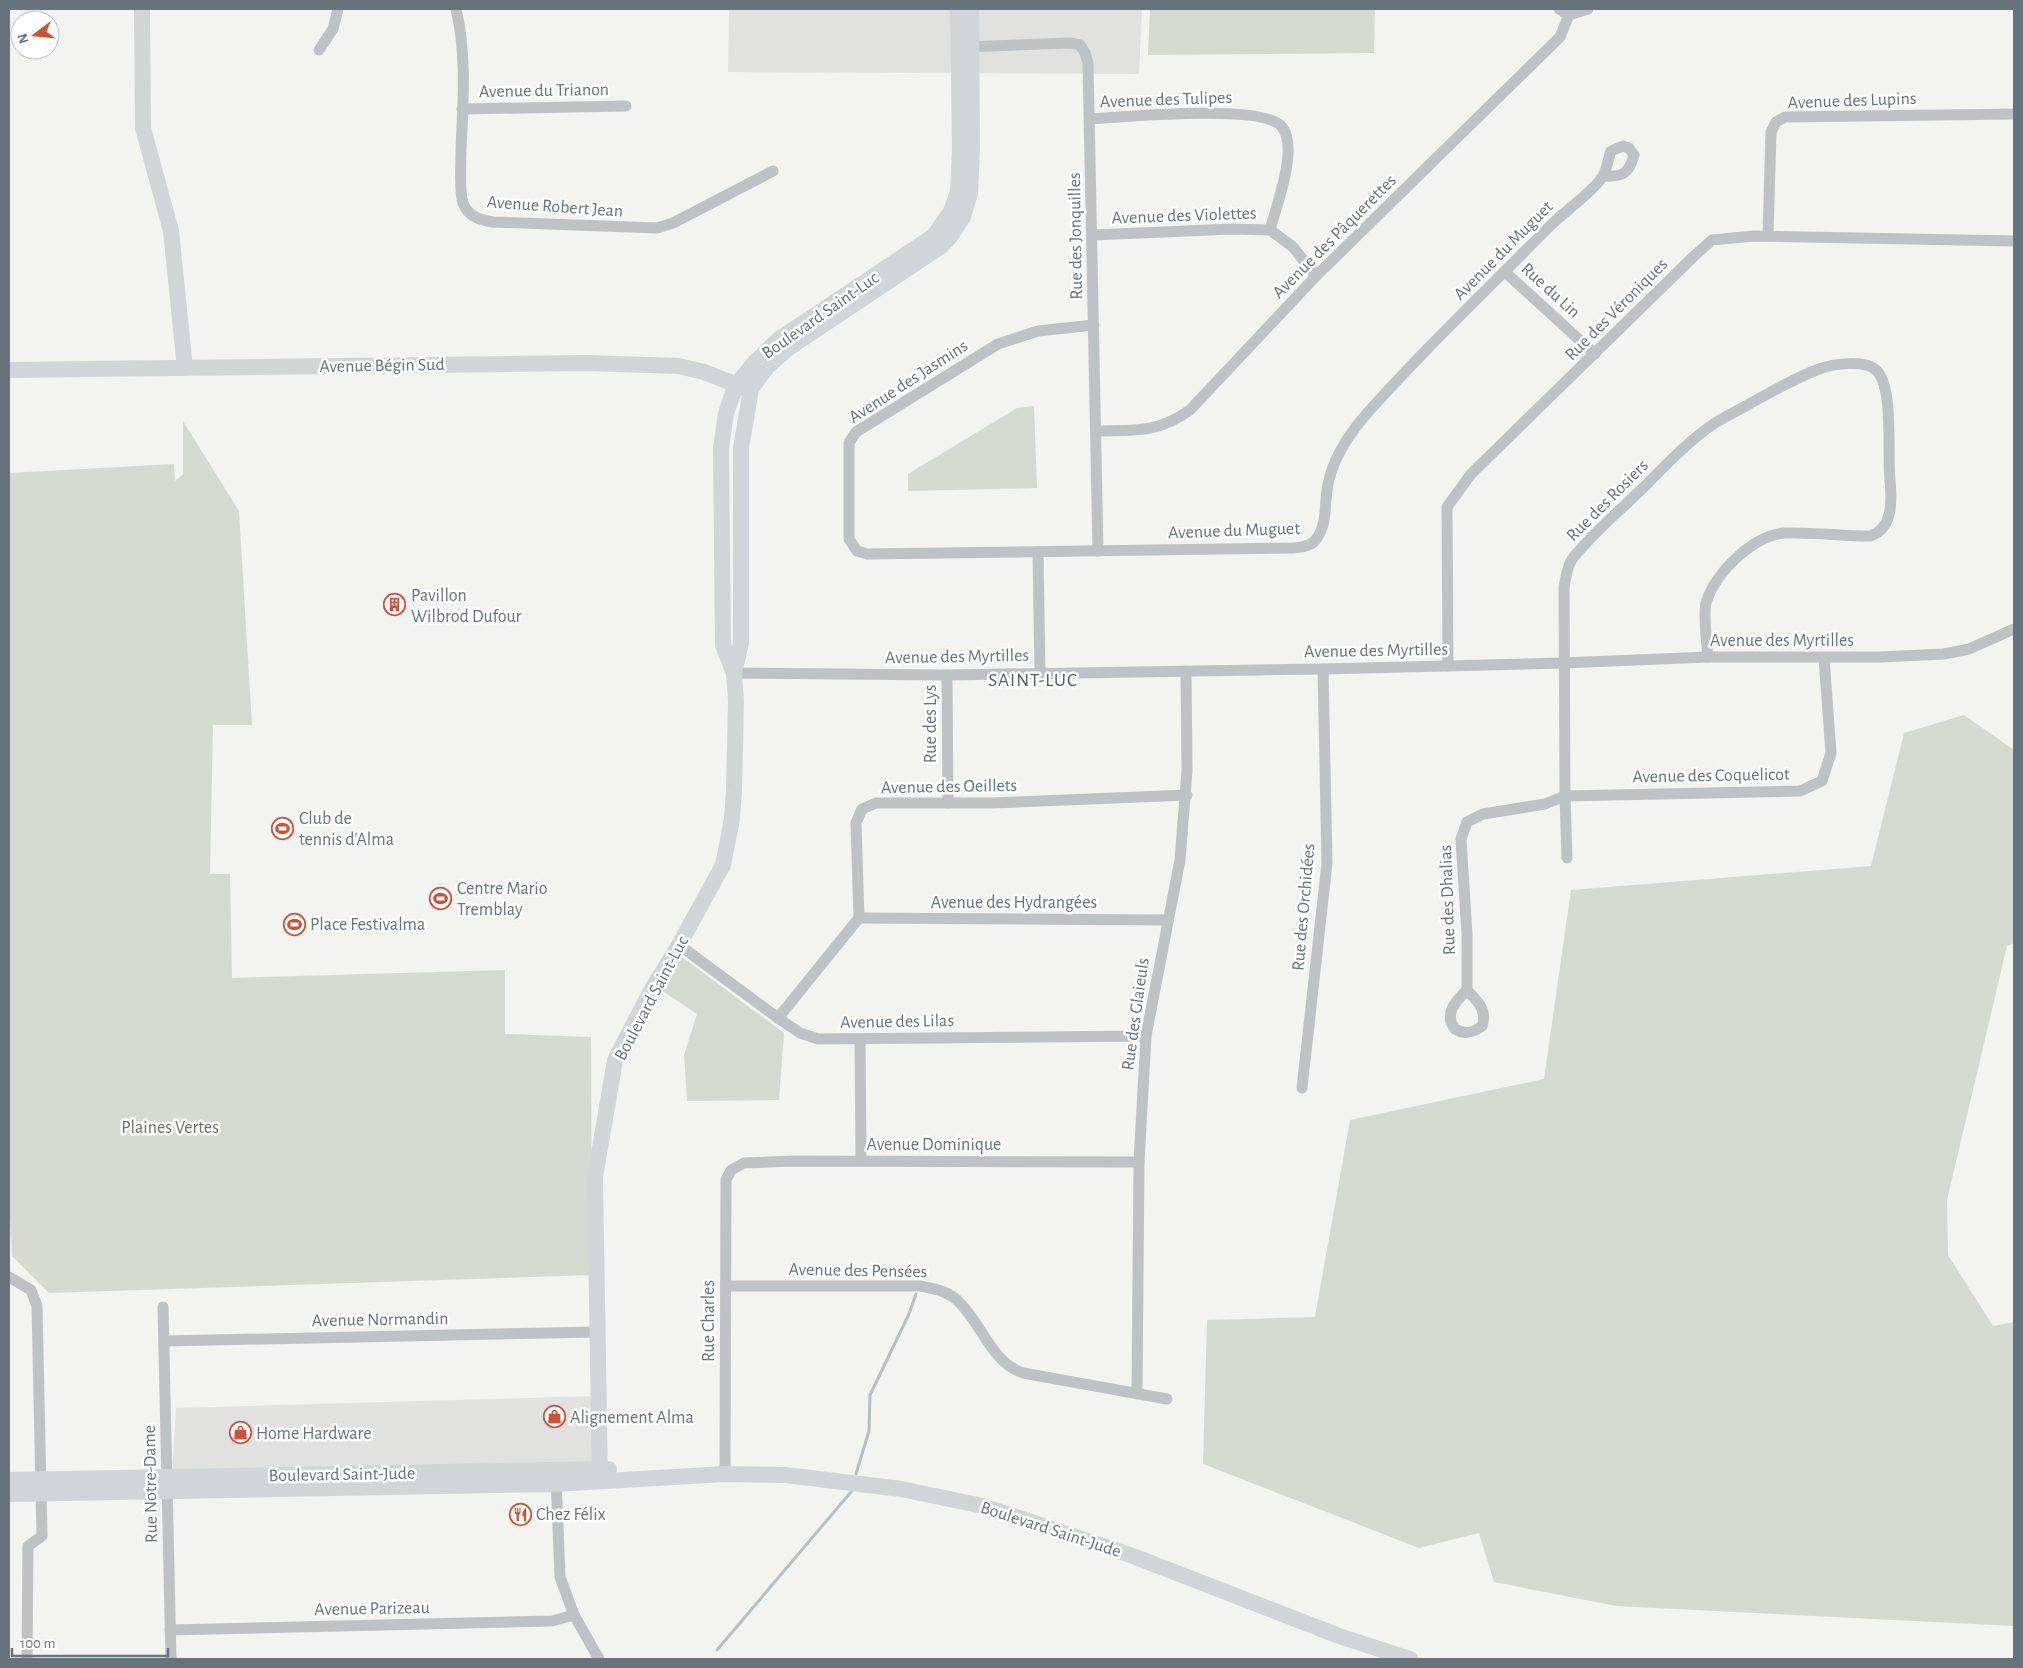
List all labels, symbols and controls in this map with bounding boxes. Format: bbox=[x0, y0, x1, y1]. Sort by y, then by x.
north arrow bbox=[10, 10, 60, 60]
text: N bbox=[15, 32, 32, 45]
street label: Avenue du Trianon bbox=[479, 81, 609, 101]
street label: Avenue des Tulipes bbox=[1100, 89, 1232, 111]
street label: Avenue des Lupins bbox=[1787, 90, 1917, 112]
street label: Avenue des Pâquerettes bbox=[1269, 171, 1400, 302]
street label: Rue des Jonquilles bbox=[1066, 172, 1086, 300]
street label: Avenue Robert Jean bbox=[486, 193, 624, 221]
street label: Avenue du Muguet bbox=[1451, 198, 1557, 304]
street label: Avenue des Violettes bbox=[1111, 204, 1257, 228]
street label: Rue des Véroniques bbox=[1562, 255, 1671, 364]
street label: Rue du Lin bbox=[1517, 260, 1583, 322]
street label: Boulevard Saint-Luc bbox=[759, 269, 882, 363]
street label: Avenue des Jasmins bbox=[846, 337, 971, 427]
street label: Avenue Bégin Sud bbox=[319, 356, 445, 376]
street label: Rue des Rosiers bbox=[1563, 456, 1652, 545]
street label: Avenue du Muguet bbox=[1168, 520, 1301, 542]
place label: Pavillon Wilbrod Dufour bbox=[411, 587, 521, 626]
building icon: Pavillon Wilbrod Dufour bbox=[383, 593, 407, 617]
street label: Avenue des Myrtilles bbox=[1710, 632, 1854, 650]
street label: Avenue des Myrtilles bbox=[1304, 641, 1448, 661]
street label: Avenue des Myrtilles bbox=[885, 647, 1029, 667]
district label: SAINT-LUC bbox=[988, 671, 1078, 690]
street label: Rue des Lys bbox=[922, 685, 940, 763]
street label: Avenue des Coquelicot bbox=[1632, 766, 1790, 786]
street label: Avenue des Oeillets bbox=[881, 777, 1017, 797]
place label: Club de tennis d'Alma bbox=[299, 810, 394, 849]
sports icon: Club de tennis d'Alma bbox=[271, 816, 295, 840]
street label: Rue des Orchidées bbox=[1289, 843, 1319, 972]
street label: Rue des Dhalias bbox=[1437, 844, 1459, 955]
place label: Centre Mario Tremblay bbox=[457, 880, 548, 919]
sports icon: Centre Mario Tremblay bbox=[429, 886, 453, 910]
street label: Avenue des Hydrangées bbox=[931, 894, 1097, 912]
sports icon: Place Festivalma bbox=[282, 912, 306, 936]
place label: Place Festivalma bbox=[310, 916, 425, 934]
street label: Boulevard Saint-Luc bbox=[612, 933, 692, 1064]
street label: Rue des Glaieuls bbox=[1119, 957, 1153, 1072]
street label: Avenue des Lilas bbox=[840, 1012, 954, 1032]
park label: Plaines Vertes bbox=[121, 1119, 219, 1137]
street label: Avenue Dominique bbox=[867, 1136, 1001, 1154]
street label: Avenue des Pensées bbox=[788, 1261, 928, 1281]
street label: Rue Charles bbox=[700, 1280, 718, 1362]
street label: Avenue Normandin bbox=[312, 1310, 448, 1330]
shop icon: Alignement Alma bbox=[542, 1405, 566, 1429]
place label: Alignement Alma bbox=[570, 1409, 694, 1427]
shop icon: Home Hardware bbox=[228, 1421, 252, 1445]
street label: Rue Notre-Dame bbox=[141, 1425, 161, 1543]
place label: Home Hardware bbox=[256, 1425, 372, 1443]
street label: Boulevard Saint-Jude bbox=[269, 1465, 415, 1485]
street label: Boulevard Saint-Jude bbox=[978, 1499, 1123, 1561]
restaurant icon: Chez Félix bbox=[508, 1502, 532, 1526]
place label: Chez Félix bbox=[536, 1506, 606, 1524]
street label: Avenue Parizeau bbox=[314, 1599, 430, 1619]
scale bar bbox=[12, 1626, 169, 1658]
text: 100 m bbox=[20, 1636, 55, 1651]

